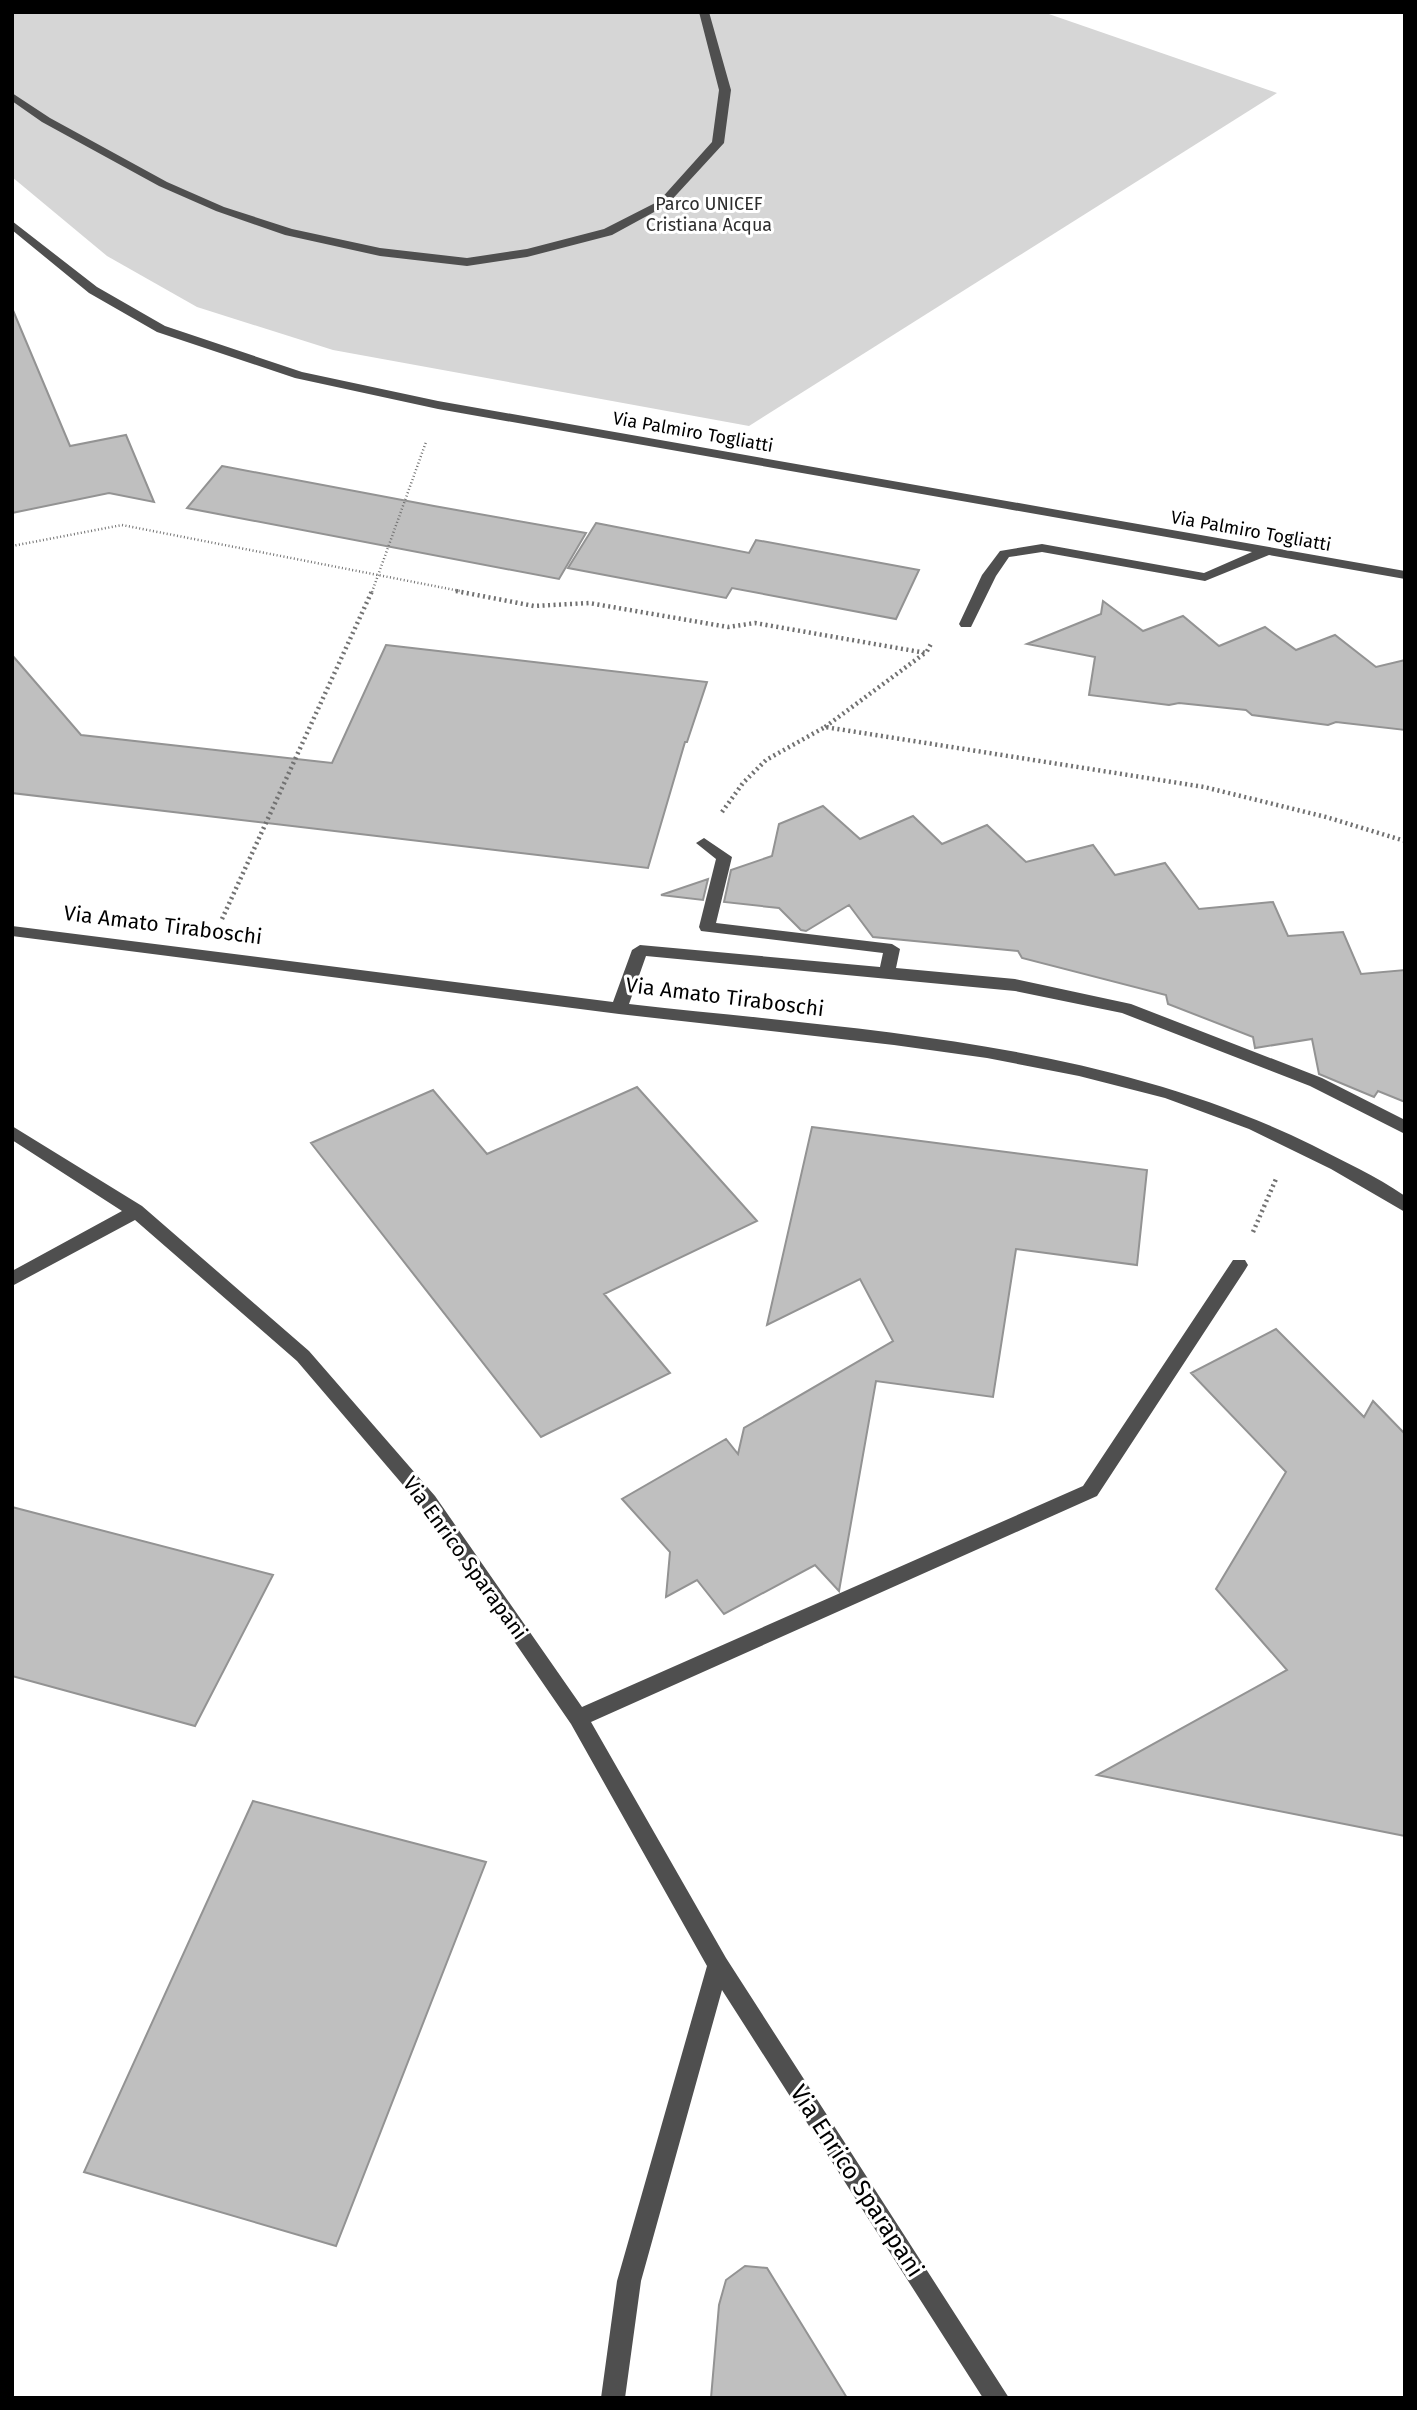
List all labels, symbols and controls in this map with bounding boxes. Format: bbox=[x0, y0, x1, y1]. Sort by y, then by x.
park label: Parco UNICEF Cristiana Acqua bbox=[646, 193, 772, 236]
street label: Via Palmiro Togliatti bbox=[611, 407, 775, 457]
street label: Via Palmiro Togliatti bbox=[1169, 506, 1333, 556]
street label: Via Amato Tiraboschi bbox=[62, 900, 264, 950]
street label: Via Amato Tiraboschi bbox=[624, 972, 826, 1022]
street label: Via Enrico Sparapani bbox=[397, 1471, 533, 1645]
street label: Via Enrico Sparapani bbox=[784, 2080, 930, 2282]

